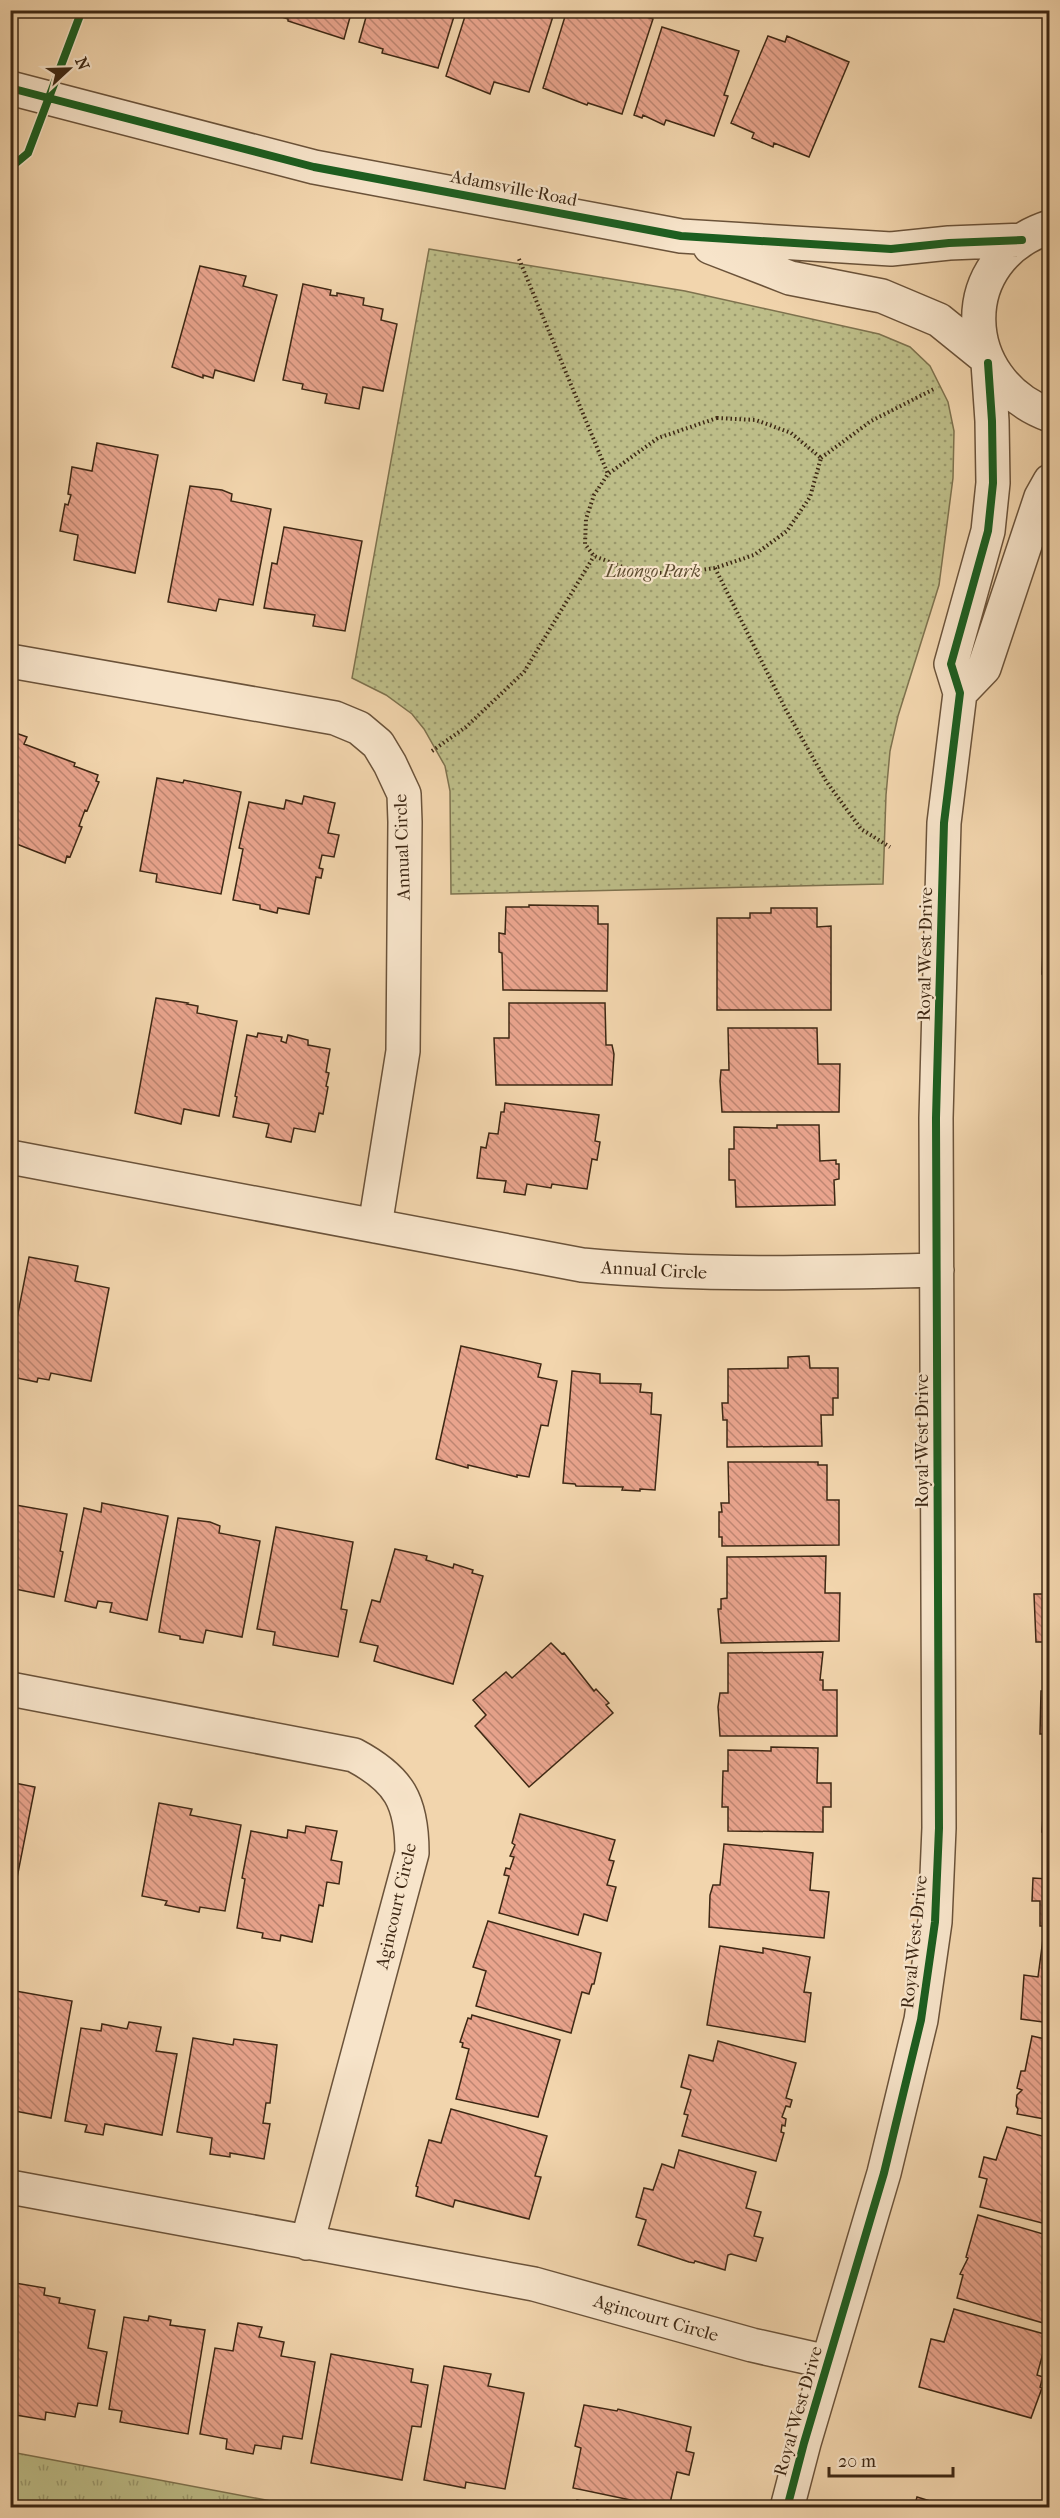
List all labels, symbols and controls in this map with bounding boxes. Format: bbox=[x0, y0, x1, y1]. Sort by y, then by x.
north arrow bbox=[39, 39, 99, 99]
text: N bbox=[71, 54, 94, 74]
street label: Adamsville Road bbox=[448, 166, 579, 211]
park label: Luongo Park bbox=[603, 561, 701, 582]
street label: Annual Circle bbox=[390, 793, 415, 901]
street label: Royal West Drive bbox=[914, 887, 937, 1021]
street label: Annual Circle bbox=[599, 1257, 708, 1284]
street label: Royal West Drive bbox=[912, 1374, 933, 1508]
street label: Agincourt Circle bbox=[372, 1841, 421, 1972]
street label: Royal West Drive bbox=[897, 1874, 932, 2010]
street label: Agincourt Circle bbox=[590, 2290, 721, 2346]
street label: Royal West Drive bbox=[770, 2344, 827, 2479]
scale bar bbox=[829, 2440, 954, 2478]
text: 20 m bbox=[838, 2451, 876, 2472]

